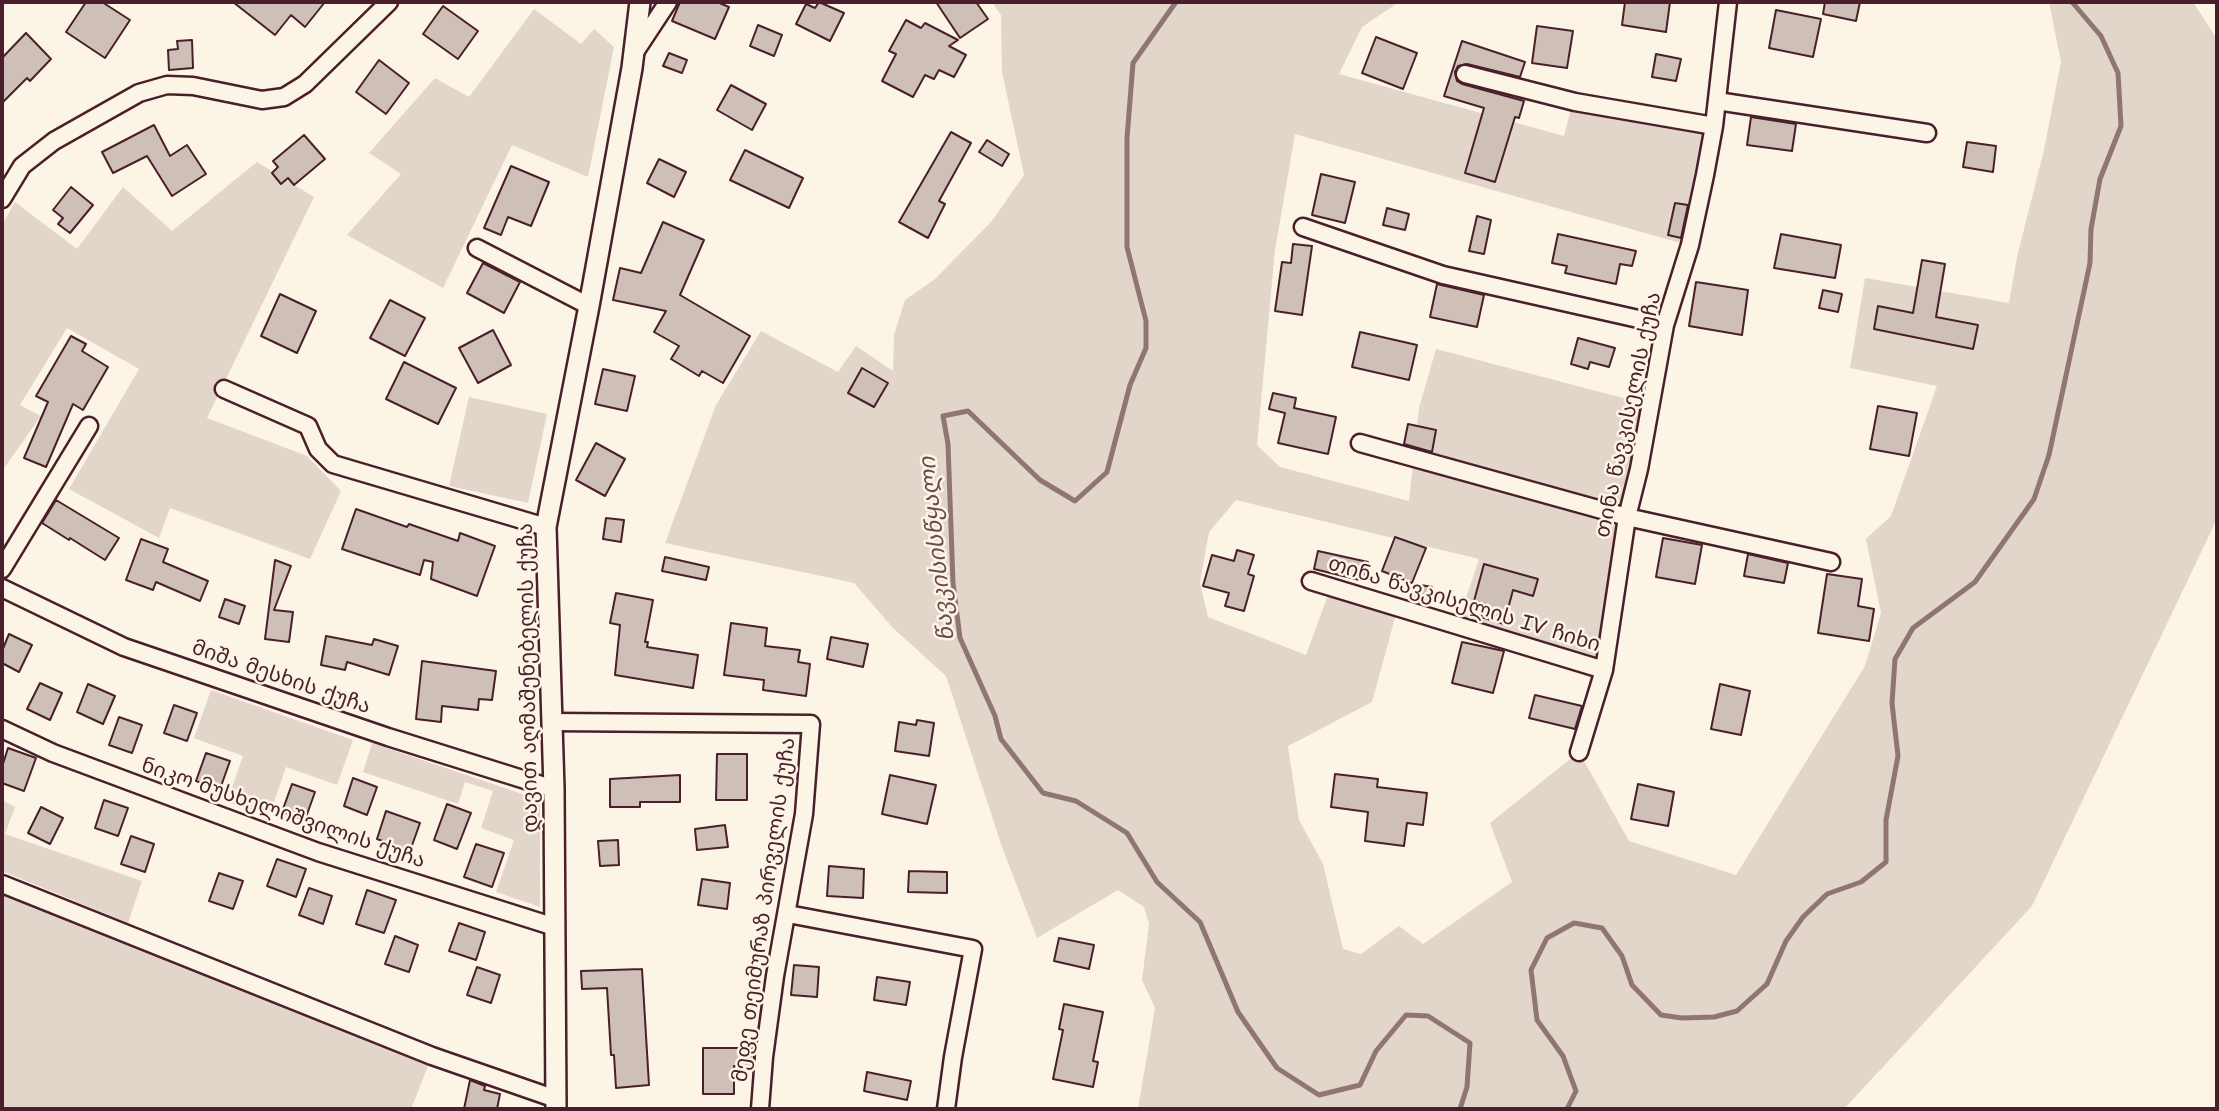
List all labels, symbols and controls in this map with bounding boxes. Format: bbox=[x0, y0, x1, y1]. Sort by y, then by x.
street label: თინა წავკისელის ქუჩა bbox=[1591, 290, 1667, 540]
water label: წავკისისწყალი bbox=[915, 455, 961, 643]
street label: დავით აღმაშენებელის ქუჩა bbox=[514, 523, 544, 833]
street label: თინა წავკისელის IV ჩიხი bbox=[1325, 552, 1603, 658]
street label: მიშა მესხის ქუჩა bbox=[189, 636, 373, 720]
street label: მეფე თეიმურაზ პირველის ქუჩა bbox=[728, 736, 802, 1084]
street label: ნიკო მუსხელიშვილის ქუჩა bbox=[138, 753, 428, 875]

